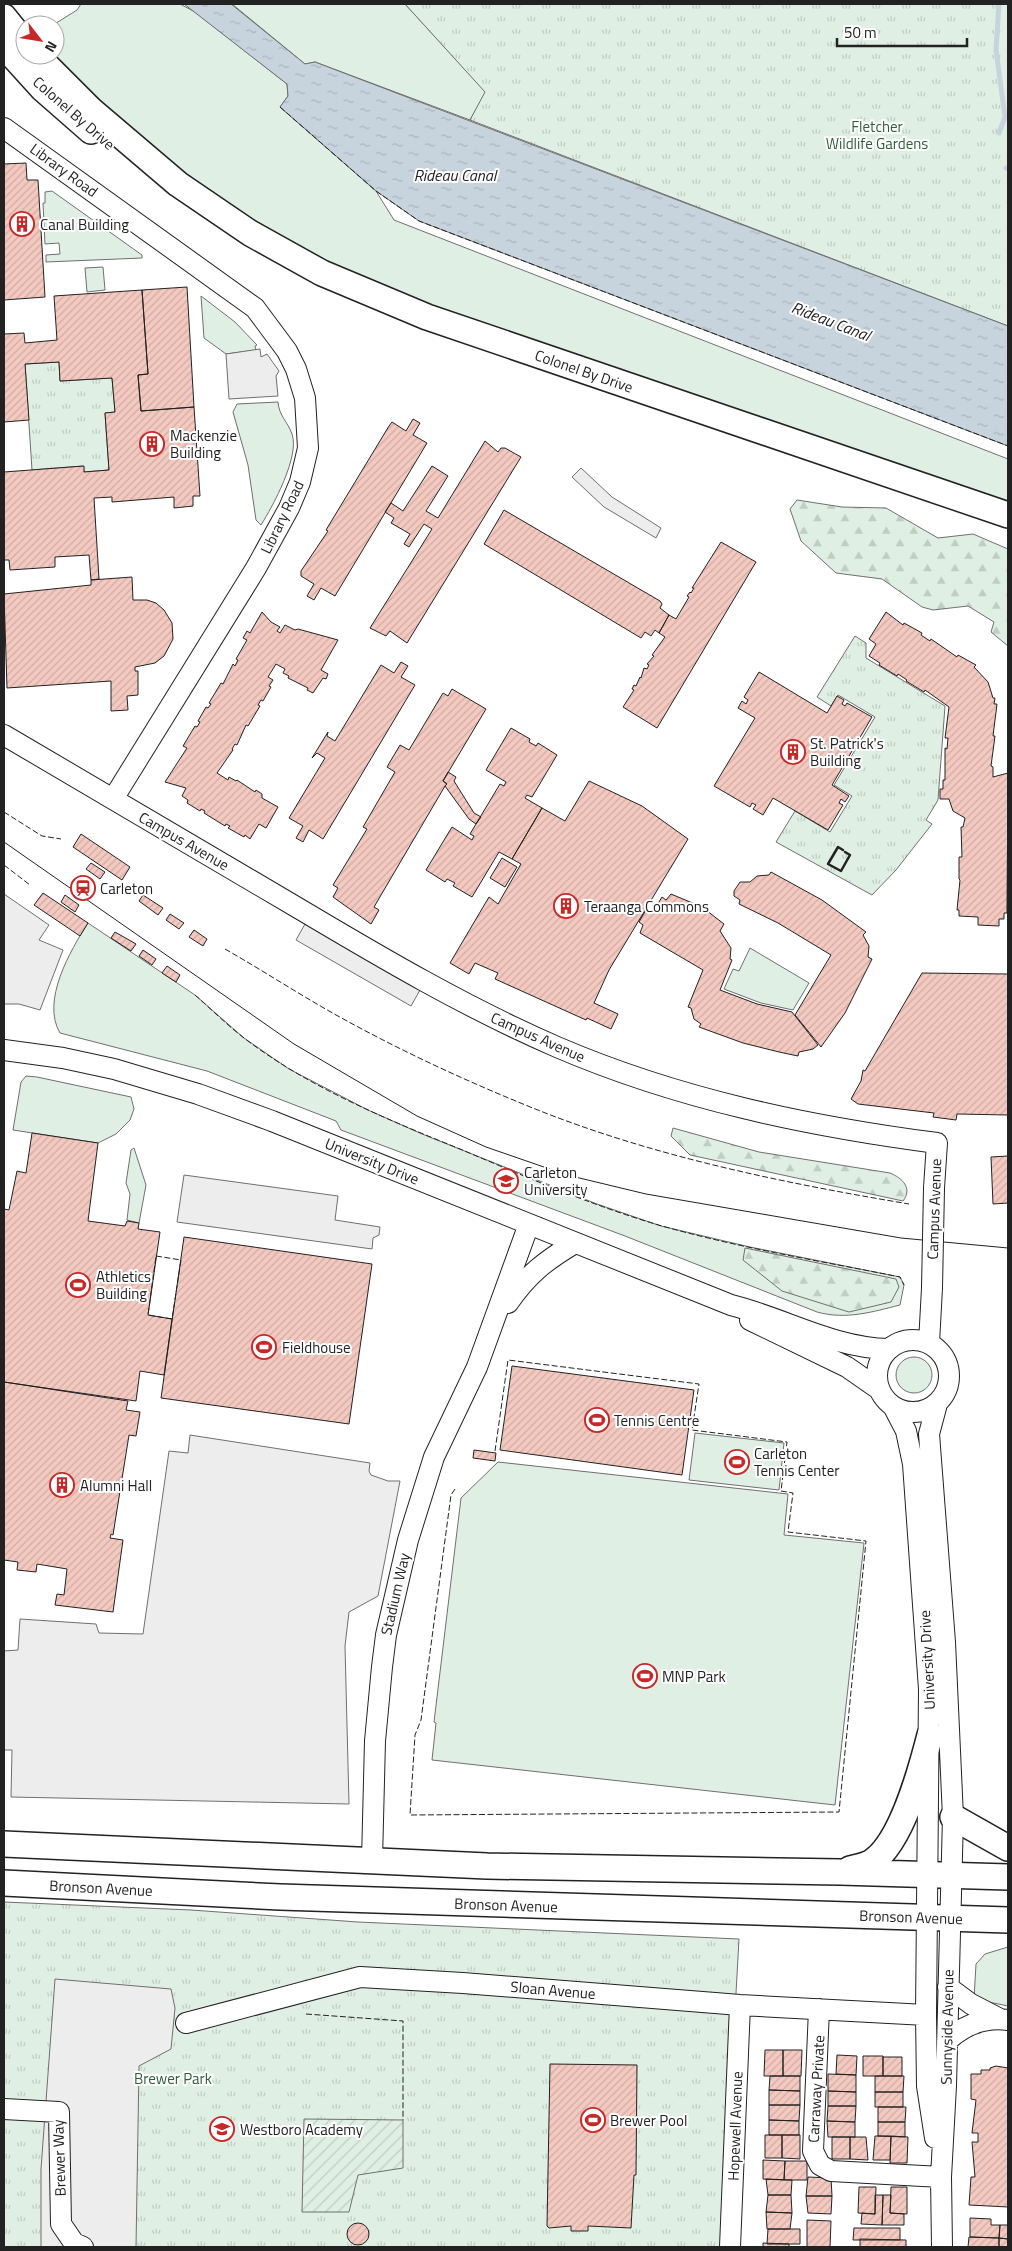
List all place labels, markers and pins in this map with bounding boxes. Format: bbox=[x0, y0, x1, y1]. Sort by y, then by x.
building icon: Canal Building bbox=[9, 211, 35, 237]
place label: Canal Building bbox=[40, 213, 129, 236]
place label: Mackenzie Building bbox=[170, 424, 237, 464]
building icon: Mackenzie Building bbox=[139, 431, 165, 457]
place label: St. Patrick's Building bbox=[810, 732, 884, 772]
building icon: St. Patrick's Building bbox=[780, 739, 806, 765]
station icon: Carleton bbox=[70, 875, 96, 901]
place label: Carleton bbox=[100, 877, 153, 900]
building icon: Teraanga Commons bbox=[553, 893, 579, 919]
place label: Teraanga Commons bbox=[584, 895, 709, 918]
place label: Carleton University bbox=[524, 1161, 588, 1201]
school or university icon: Carleton University bbox=[493, 1168, 519, 1194]
place label: Athletics Building bbox=[96, 1265, 151, 1305]
sports icon: Athletics Building bbox=[65, 1272, 91, 1298]
sports icon: Fieldhouse bbox=[251, 1334, 277, 1360]
place label: Fieldhouse bbox=[282, 1336, 351, 1359]
sports icon: Tennis Centre bbox=[584, 1407, 610, 1433]
place label: Tennis Centre bbox=[614, 1409, 699, 1432]
place label: Carleton Tennis Center bbox=[754, 1442, 839, 1482]
sports icon: Carleton Tennis Center bbox=[724, 1449, 750, 1475]
building icon: Alumni Hall bbox=[49, 1472, 75, 1498]
place label: Alumni Hall bbox=[80, 1474, 152, 1497]
sports icon: MNP Park bbox=[632, 1663, 658, 1689]
place label: MNP Park bbox=[662, 1665, 726, 1688]
sports icon: Brewer Pool bbox=[580, 2107, 606, 2133]
place label: Brewer Pool bbox=[610, 2109, 687, 2132]
school or university icon: Westboro Academy bbox=[209, 2116, 235, 2142]
place label: Westboro Academy bbox=[240, 2118, 363, 2141]

